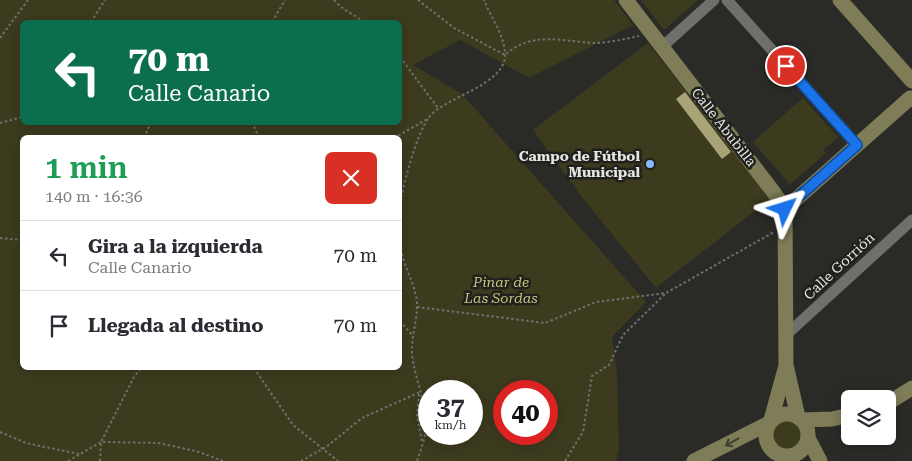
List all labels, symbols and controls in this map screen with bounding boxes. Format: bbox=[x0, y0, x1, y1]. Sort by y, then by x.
text: 70 m bbox=[128, 39, 210, 80]
icon: left bbox=[45, 40, 110, 105]
pin bbox=[765, 45, 807, 87]
icon: arrive bbox=[772, 52, 800, 80]
text: Calle Canario bbox=[128, 81, 270, 106]
street label: Calle Abubilla bbox=[688, 85, 760, 170]
place label: Campo de Fútbol Municipal bbox=[519, 148, 640, 180]
text: 1 min bbox=[45, 150, 128, 185]
button: close bbox=[325, 152, 377, 204]
marker: Campo de Fútbol Municipal bbox=[644, 158, 656, 170]
position arrow bbox=[758, 182, 810, 234]
text: 140 m · 16:36 bbox=[45, 187, 143, 206]
street label: Calle Gorrión bbox=[800, 229, 878, 303]
text: Gira a la izquierda bbox=[88, 235, 263, 258]
icon: left bbox=[45, 242, 73, 270]
text: 70 m bbox=[334, 244, 377, 267]
text: Calle Canario bbox=[88, 258, 192, 277]
park label: Pinar de Las Sordas bbox=[463, 274, 538, 306]
icon: arrive bbox=[45, 312, 73, 340]
text: Llegada al destino bbox=[88, 314, 264, 337]
text: 70 m bbox=[334, 314, 377, 337]
speed limit sign: 40 bbox=[493, 380, 558, 445]
map controls bbox=[841, 390, 896, 445]
button: layers bbox=[841, 390, 896, 445]
text: 37 bbox=[436, 392, 465, 421]
text: km/h bbox=[434, 418, 467, 432]
one-way arrow bbox=[725, 438, 739, 448]

